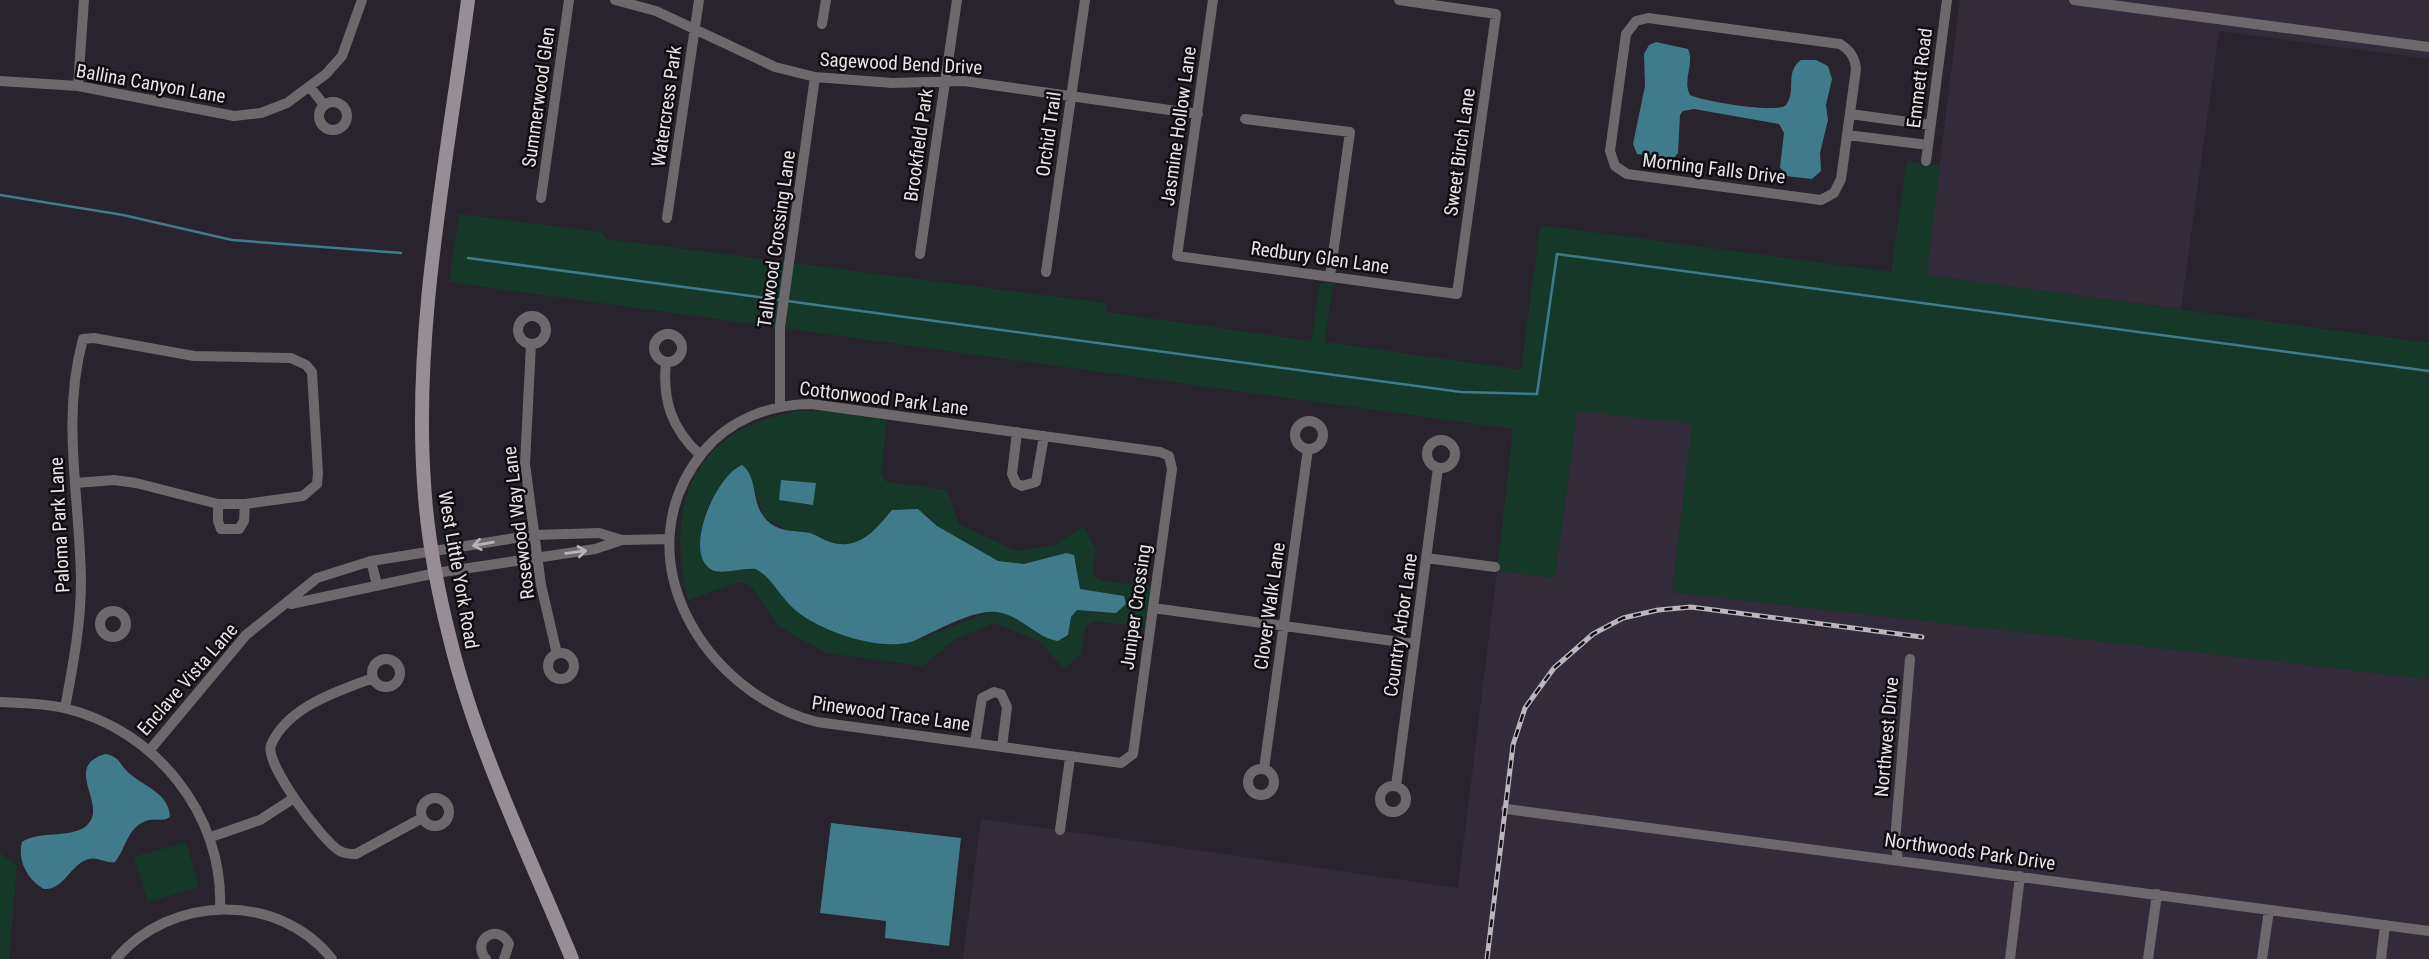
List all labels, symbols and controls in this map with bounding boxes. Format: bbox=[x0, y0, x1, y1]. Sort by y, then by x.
street label: Summerwood Glen bbox=[517, 25, 560, 169]
street label: Emmett Road bbox=[1902, 27, 1937, 129]
street label: Watercress Park bbox=[647, 43, 686, 168]
street label: Jasmine Hollow Lane bbox=[1156, 45, 1201, 207]
street label: Sagewood Bend Drive bbox=[819, 48, 983, 79]
street label: Ballina Canyon Lane bbox=[74, 59, 228, 108]
street label: Brookfield Park bbox=[899, 87, 938, 203]
street label: Sweet Birch Lane bbox=[1439, 87, 1480, 217]
street label: Orchid Trail bbox=[1031, 90, 1066, 178]
street label: Morning Falls Drive bbox=[1641, 148, 1787, 189]
street label: Tallwood Crossing Lane bbox=[753, 149, 800, 329]
street label: Redbury Glen Lane bbox=[1249, 236, 1391, 279]
street label: Cottonwood Park Lane bbox=[798, 377, 970, 420]
street label: Rosewood Way Lane bbox=[498, 445, 539, 601]
street label: Paloma Park Lane bbox=[44, 457, 75, 593]
street label: West Little York Road bbox=[433, 489, 484, 651]
one-way arrow bbox=[472, 538, 495, 551]
street label: Clover Walk Lane bbox=[1249, 541, 1290, 671]
street label: Juniper Crossing bbox=[1115, 543, 1156, 671]
one-way arrow bbox=[564, 545, 587, 558]
street label: Country Arbor Lane bbox=[1379, 552, 1422, 698]
street label: Enclave Vista Lane bbox=[132, 618, 242, 740]
street label: Northwest Drive bbox=[1870, 676, 1903, 798]
street label: Pinewood Trace Lane bbox=[810, 691, 972, 736]
street label: Northwoods Park Drive bbox=[1883, 828, 2057, 875]

